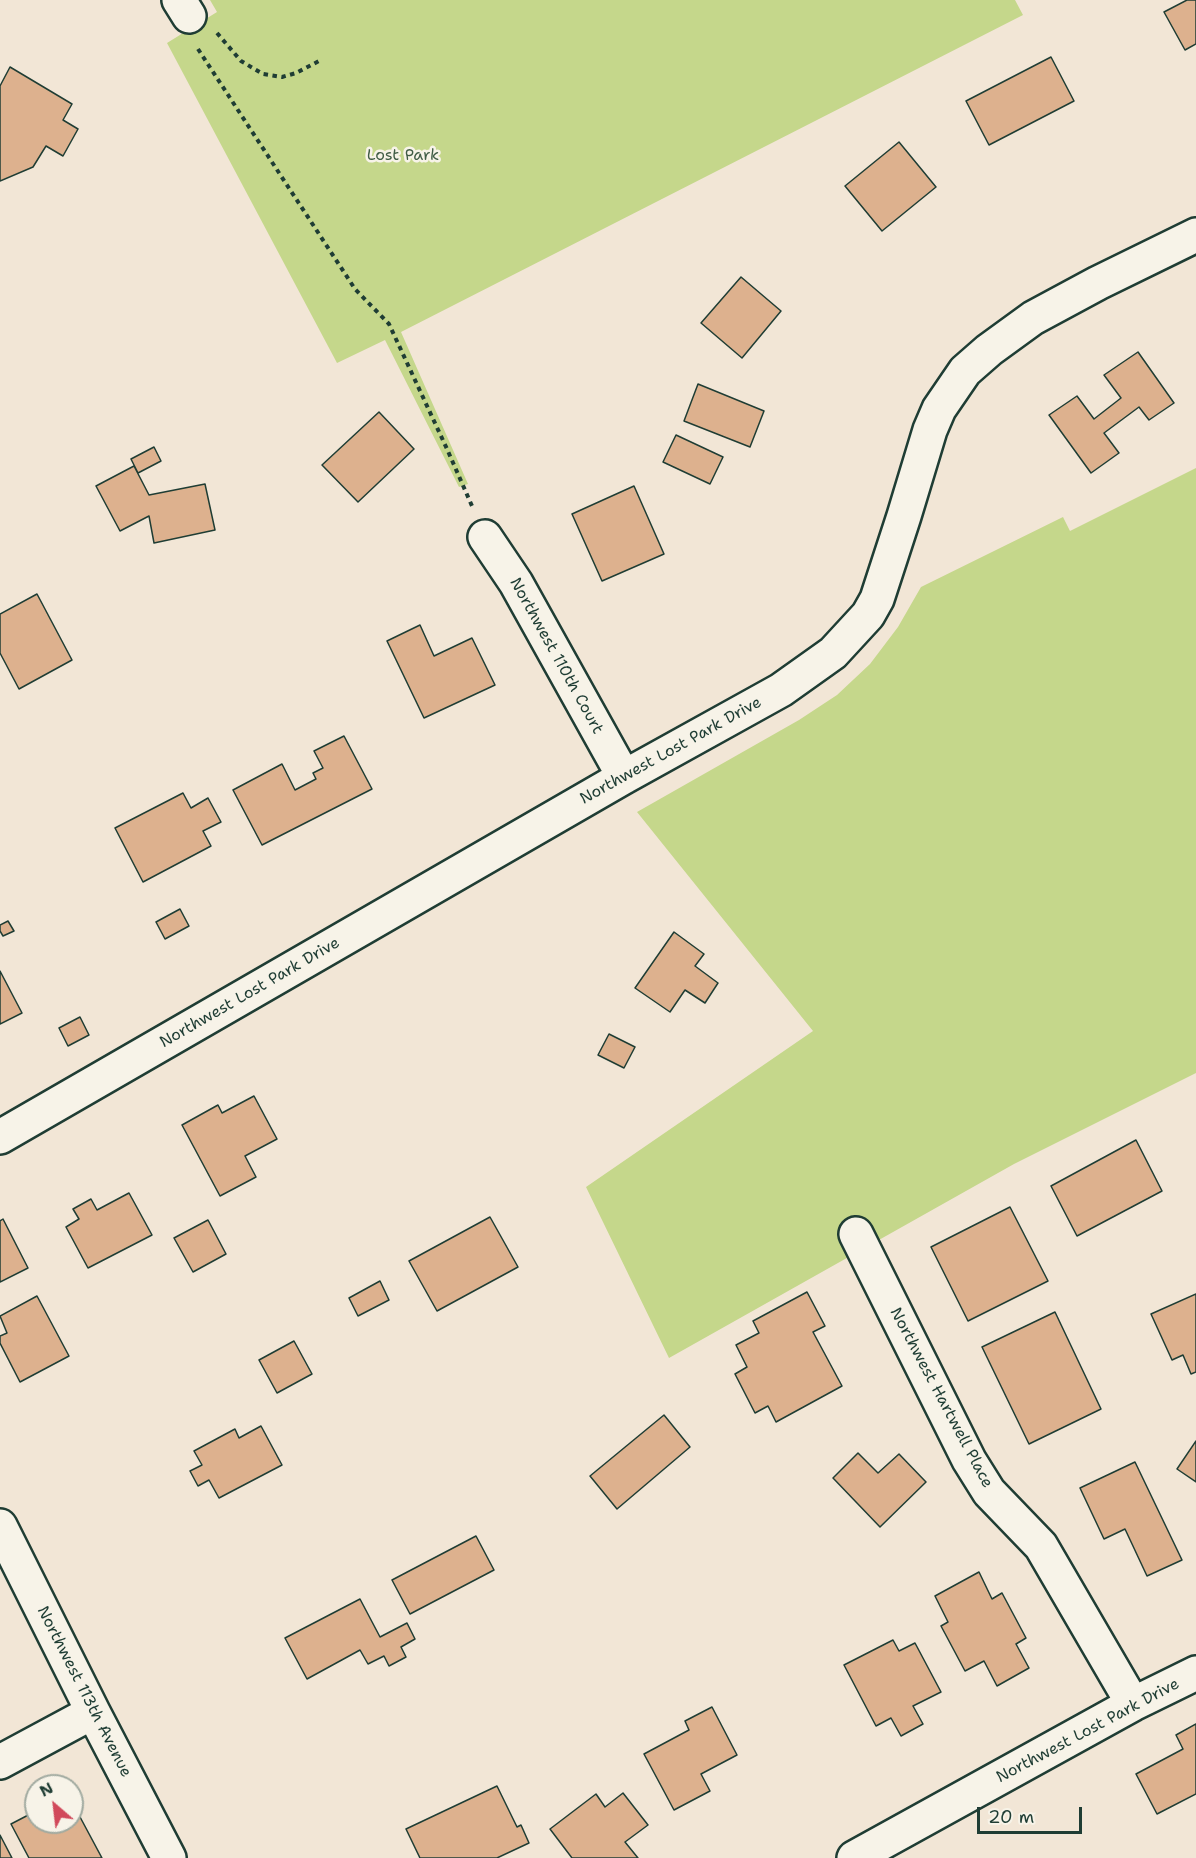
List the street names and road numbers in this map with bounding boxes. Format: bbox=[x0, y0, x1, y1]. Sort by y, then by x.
street label: Northwest 110th Court bbox=[505, 575, 607, 737]
street label: Northwest Lost Park Drive bbox=[577, 693, 765, 809]
street label: Northwest Lost Park Drive bbox=[157, 934, 343, 1052]
street label: Northwest Hartwell Place bbox=[885, 1305, 997, 1491]
street label: Northwest 113th Avenue bbox=[33, 1603, 135, 1781]
street label: Northwest Lost Park Drive bbox=[993, 1674, 1183, 1788]

